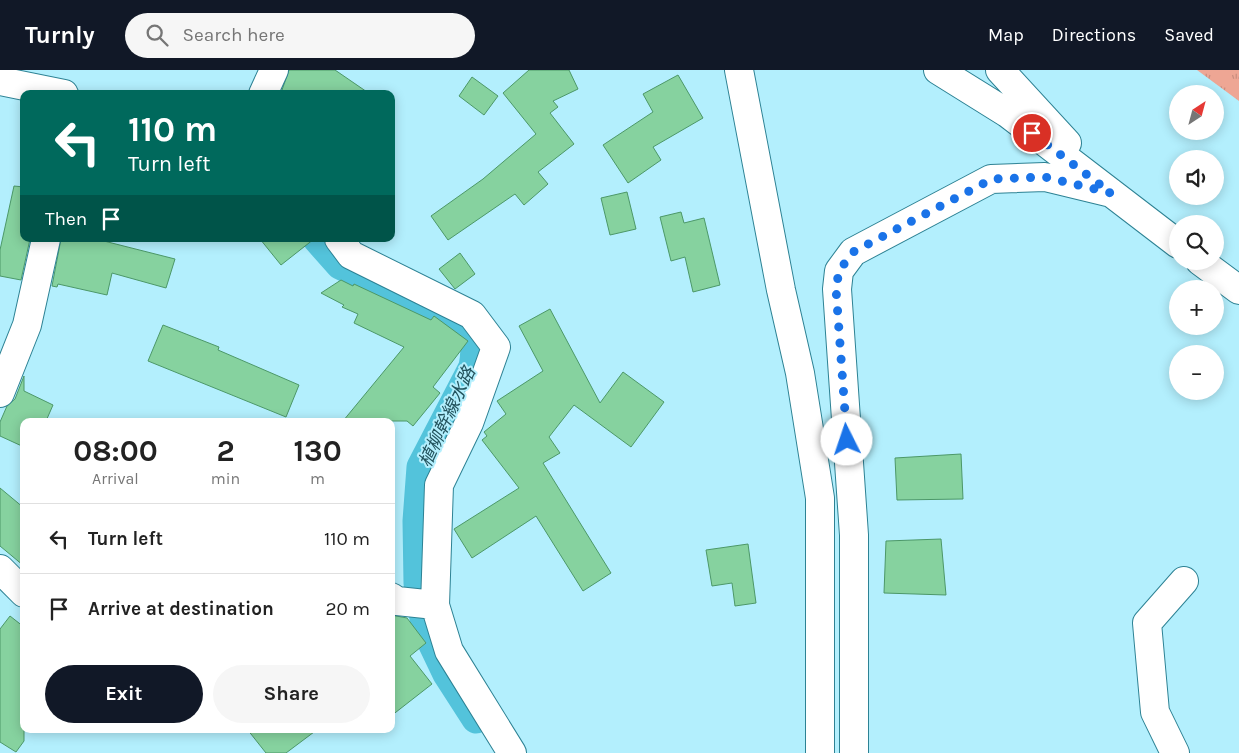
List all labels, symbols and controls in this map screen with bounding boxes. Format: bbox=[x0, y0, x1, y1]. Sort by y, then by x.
search box bbox=[125, 13, 475, 58]
text: Turnly bbox=[25, 21, 95, 49]
icon: search bbox=[143, 21, 171, 49]
text: Search here bbox=[183, 24, 285, 46]
text: Map bbox=[988, 24, 1024, 46]
text: Directions bbox=[1052, 24, 1136, 46]
text: Saved bbox=[1164, 24, 1214, 46]
north arrow bbox=[1169, 85, 1224, 140]
map controls bbox=[1169, 85, 1224, 400]
text: 110 m bbox=[128, 109, 217, 150]
icon: left bbox=[45, 110, 110, 175]
pin bbox=[1011, 112, 1053, 154]
icon: arrive bbox=[1018, 119, 1046, 147]
button: sound bbox=[1169, 150, 1224, 205]
text: Turn left bbox=[128, 151, 211, 177]
icon: arrive bbox=[97, 205, 125, 233]
text: Then bbox=[45, 208, 87, 230]
button: search bbox=[1169, 215, 1224, 270]
button: + bbox=[1169, 280, 1224, 335]
button: − bbox=[1169, 345, 1224, 400]
water label: 植柳幹線水路 bbox=[414, 362, 481, 471]
position arrow bbox=[820, 413, 872, 465]
text: 08:00 bbox=[73, 433, 158, 469]
text: 2 bbox=[216, 433, 235, 469]
text: 130 bbox=[293, 433, 342, 469]
text: Arrival bbox=[92, 469, 139, 488]
text: min bbox=[211, 469, 240, 488]
text: m bbox=[310, 469, 325, 488]
icon: left bbox=[45, 525, 73, 553]
text: Turn left bbox=[88, 528, 163, 550]
text: 110 m bbox=[324, 528, 370, 550]
icon: arrive bbox=[45, 595, 73, 623]
text: Arrive at destination bbox=[88, 598, 274, 620]
text: 20 m bbox=[325, 598, 370, 620]
button: Exit bbox=[45, 665, 203, 723]
button: Share bbox=[213, 665, 370, 723]

